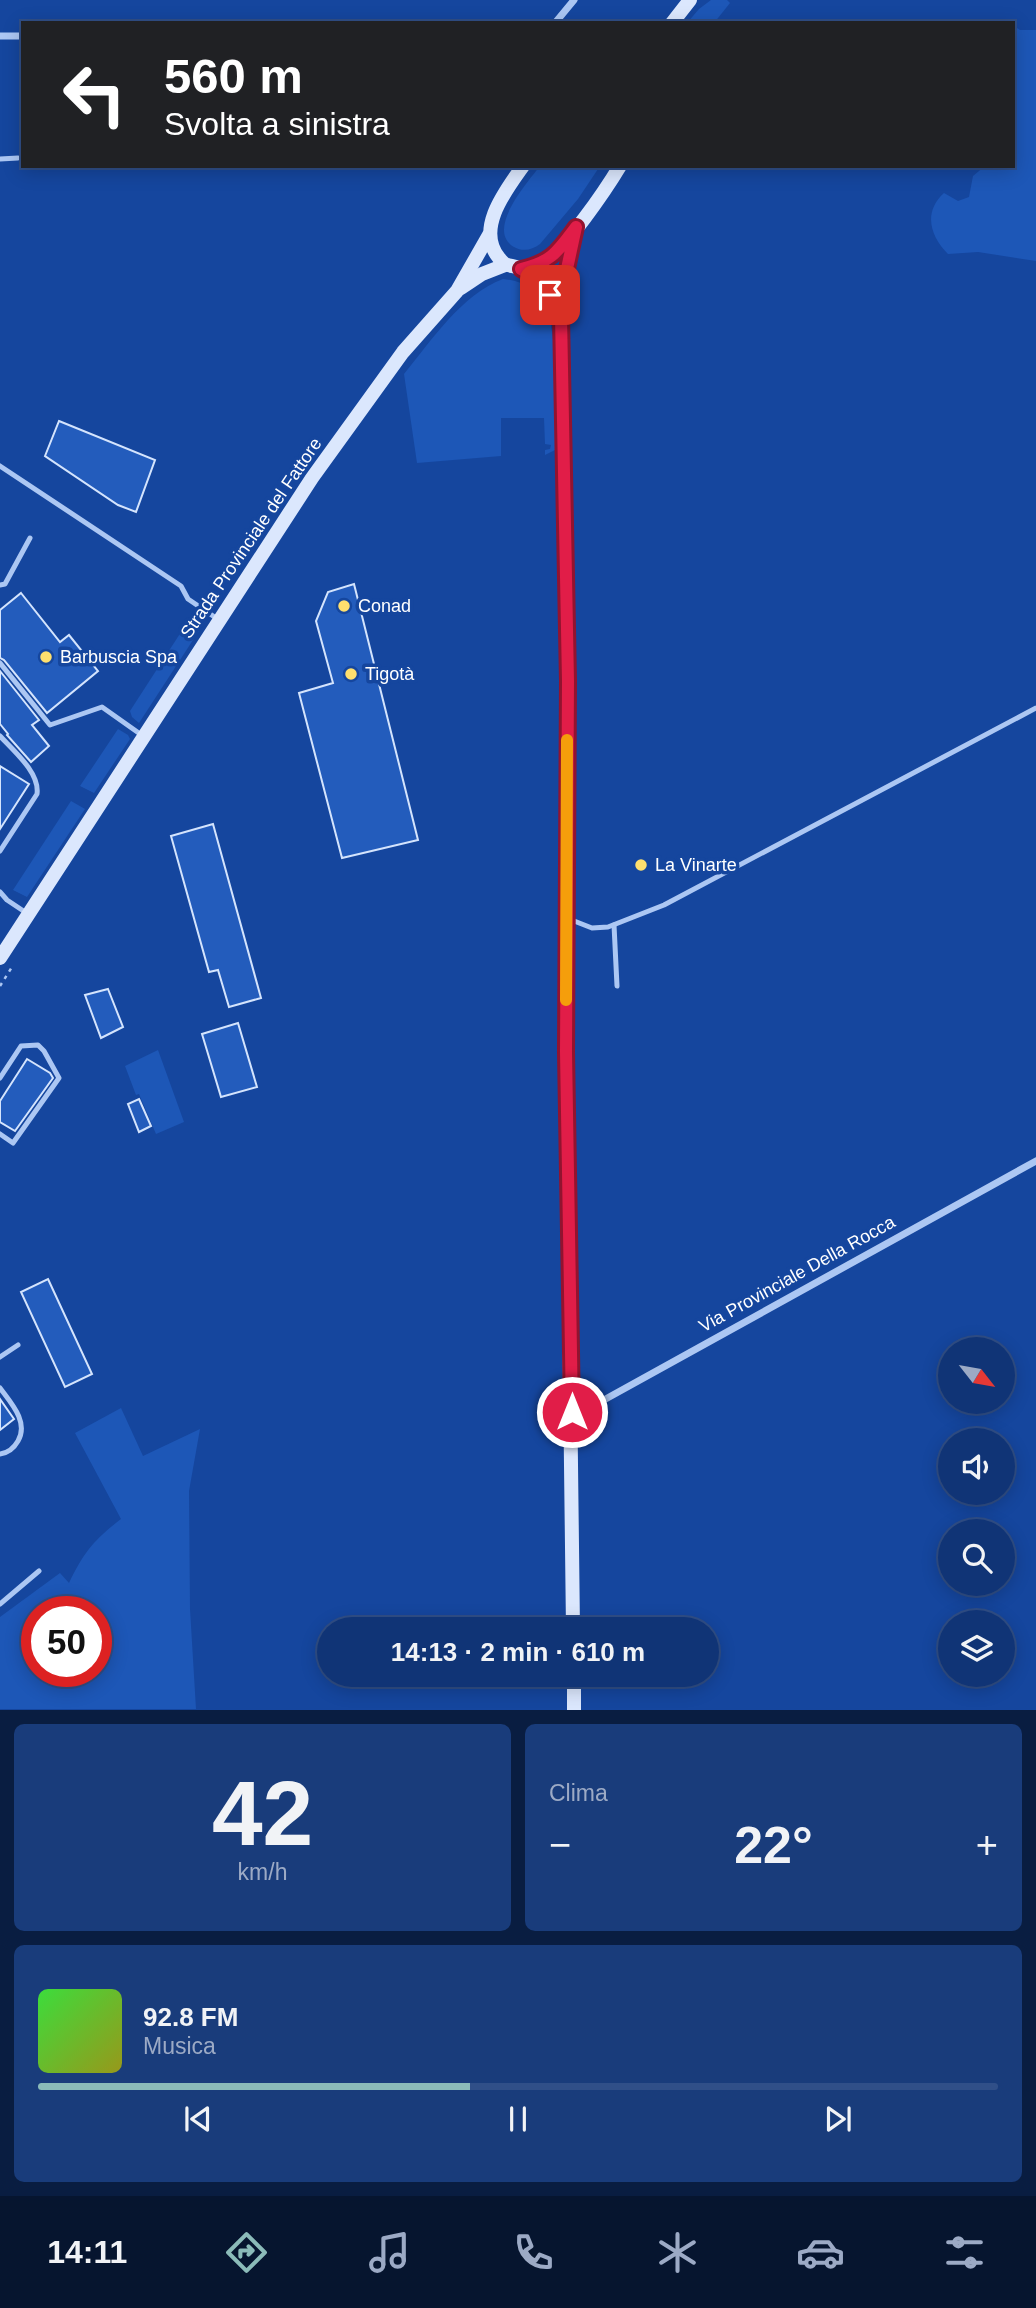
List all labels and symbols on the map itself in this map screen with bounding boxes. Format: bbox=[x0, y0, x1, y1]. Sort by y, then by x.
pin bbox=[520, 265, 580, 325]
street label: Strada Provinciale del Fattore bbox=[176, 434, 326, 642]
place label: Conad bbox=[358, 596, 411, 616]
marker: Conad bbox=[336, 598, 352, 614]
place label: Barbuscia Spa bbox=[60, 647, 178, 667]
marker: Barbuscia Spa bbox=[38, 649, 54, 665]
place label: Tigotà bbox=[365, 664, 415, 684]
marker: Tigotà bbox=[343, 666, 359, 682]
place label: La Vinarte bbox=[655, 855, 737, 875]
marker: La Vinarte bbox=[633, 857, 649, 873]
street label: Via Provinciale Della Rocca bbox=[696, 1211, 899, 1336]
north arrow bbox=[938, 1337, 1015, 1414]
position arrow bbox=[535, 1375, 609, 1449]
speed limit sign: 50 bbox=[21, 1596, 112, 1687]

